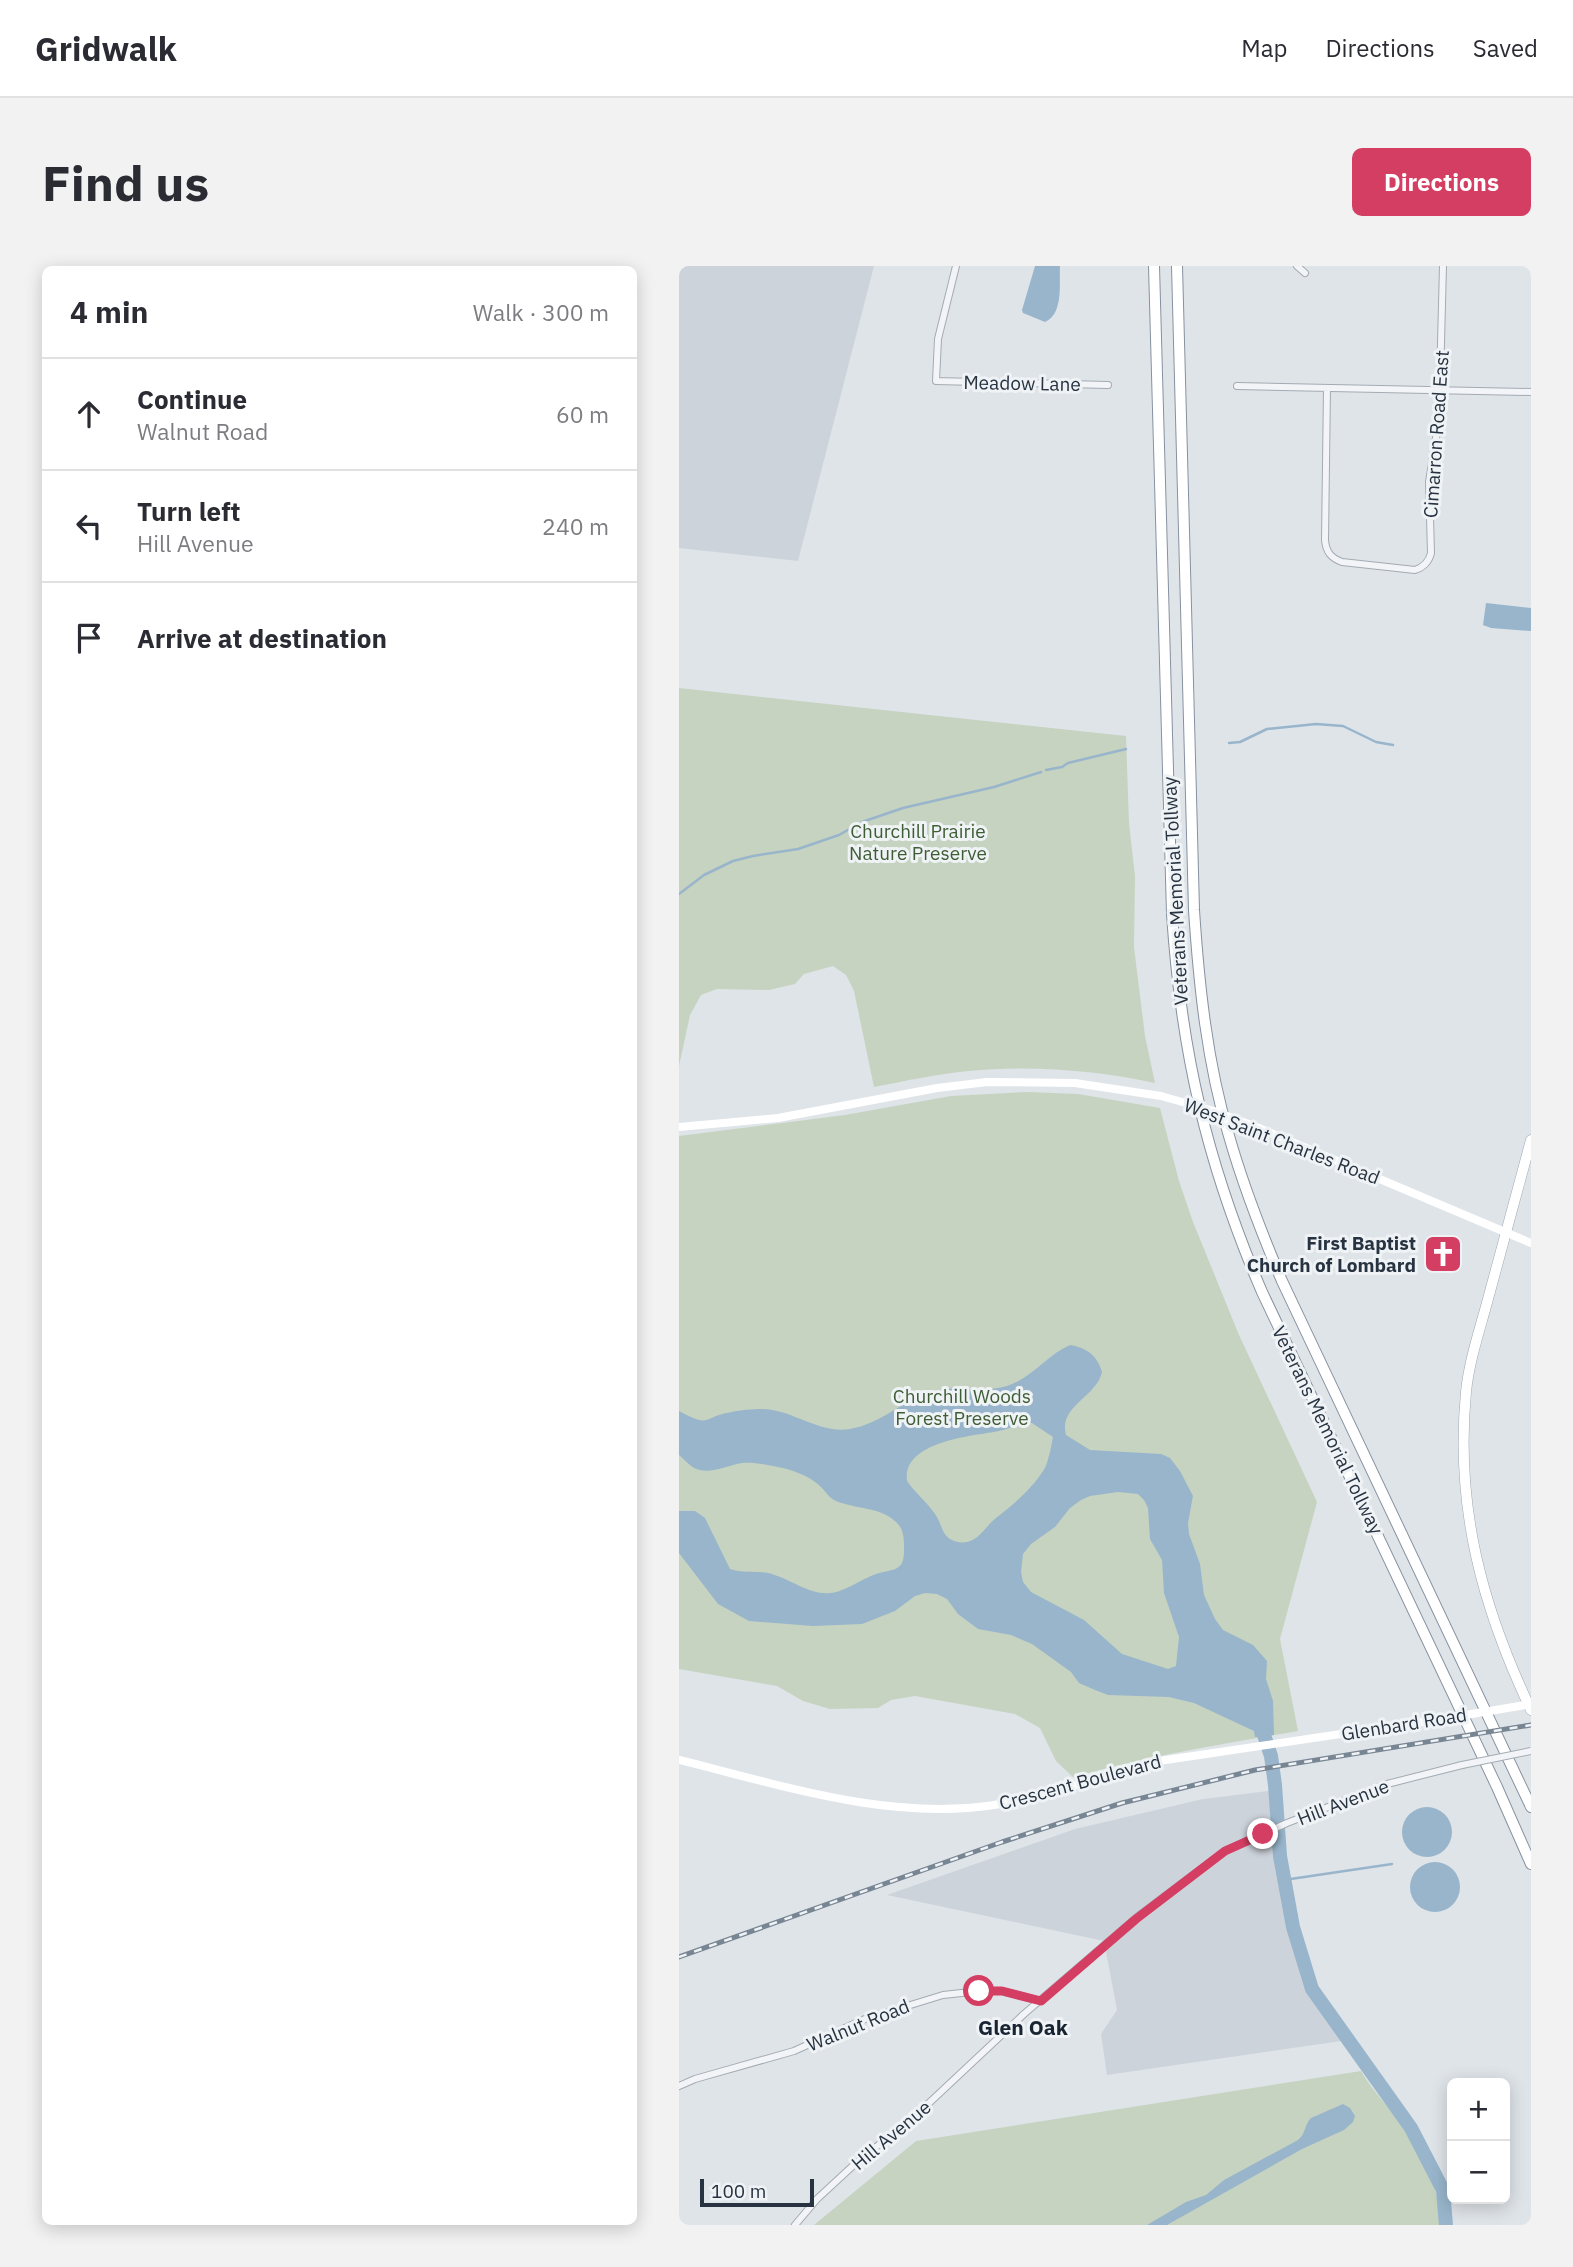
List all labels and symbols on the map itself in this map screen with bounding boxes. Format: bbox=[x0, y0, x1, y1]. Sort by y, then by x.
street label: Cimarron Road East bbox=[1418, 349, 1454, 519]
street label: Meadow Lane bbox=[963, 370, 1081, 396]
street label: Veterans Memorial Tollway bbox=[1157, 776, 1193, 1006]
park label: Churchill Prairie Nature Preserve bbox=[849, 819, 987, 865]
street label: West Saint Charles Road bbox=[1181, 1093, 1383, 1189]
place label: First Baptist Church of Lombard bbox=[1247, 1231, 1416, 1277]
church icon: First Baptist Church of Lombard bbox=[1422, 1233, 1464, 1275]
street label: Veterans Memorial Tollway bbox=[1267, 1322, 1389, 1539]
park label: Churchill Woods Forest Preserve bbox=[893, 1384, 1031, 1430]
street label: Glenbard Road bbox=[1339, 1702, 1469, 1746]
street label: Crescent Boulevard bbox=[996, 1749, 1164, 1815]
street label: Hill Avenue bbox=[1294, 1774, 1392, 1830]
route end bbox=[1247, 1818, 1278, 1849]
route start bbox=[963, 1975, 994, 2006]
street label: Walnut Road bbox=[803, 1994, 913, 2056]
district label: Glen Oak bbox=[978, 2013, 1069, 2041]
street label: Hill Avenue bbox=[846, 2095, 936, 2175]
scale bar bbox=[700, 2176, 814, 2208]

